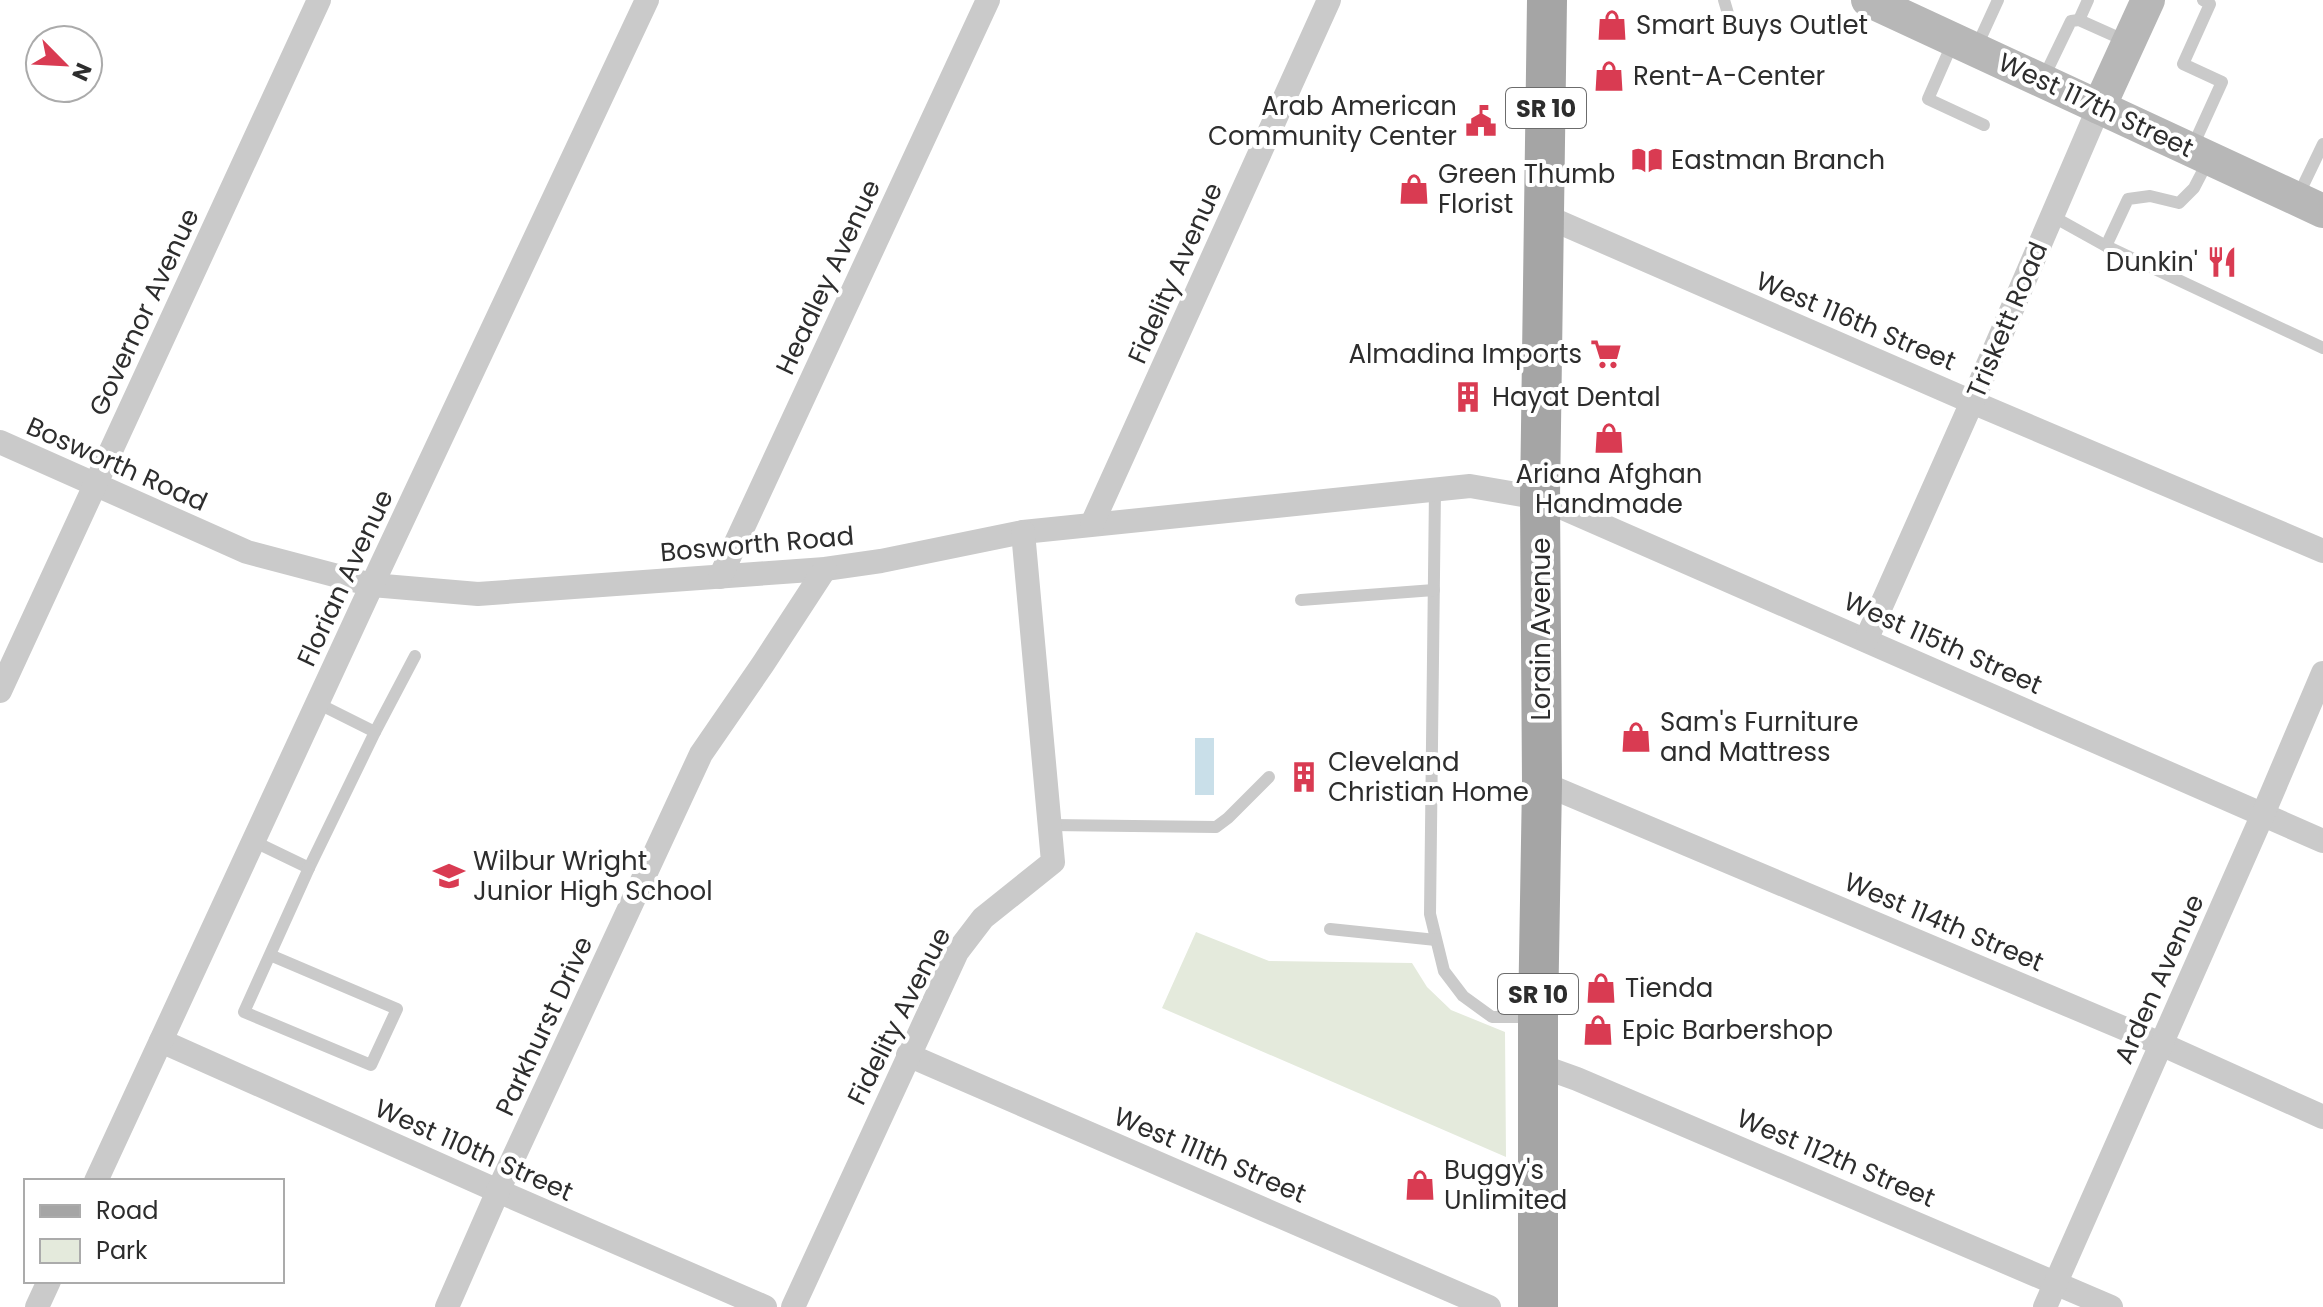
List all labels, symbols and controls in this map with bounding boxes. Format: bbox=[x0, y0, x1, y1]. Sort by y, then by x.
place label: Smart Buys Outlet bbox=[1636, 7, 1868, 43]
shop icon: Smart Buys Outlet bbox=[1595, 8, 1629, 42]
north arrow bbox=[24, 24, 104, 104]
street label: West 117th Street bbox=[1993, 44, 2199, 166]
text: N bbox=[64, 58, 99, 86]
place label: Rent-A-Center bbox=[1633, 58, 1825, 94]
shop icon: Rent-A-Center bbox=[1592, 59, 1626, 93]
place label: Arab American Community Center bbox=[1208, 88, 1457, 154]
road number: SR 10 bbox=[1506, 88, 1586, 128]
public building icon: Arab American Community Center bbox=[1464, 104, 1498, 138]
place label: Eastman Branch bbox=[1671, 142, 1885, 178]
library icon: Eastman Branch bbox=[1630, 143, 1664, 177]
place label: Green Thumb Florist bbox=[1438, 156, 1615, 222]
shop icon: Green Thumb Florist bbox=[1397, 172, 1431, 206]
street label: Headley Avenue bbox=[767, 174, 889, 380]
street label: Fidelity Avenue bbox=[1119, 177, 1231, 369]
street label: Governor Avenue bbox=[80, 203, 208, 421]
street label: Triskett Road bbox=[1958, 236, 2056, 404]
place label: Dunkin' bbox=[2106, 244, 2198, 280]
restaurant icon: Dunkin' bbox=[2205, 245, 2239, 279]
street label: West 116th Street bbox=[1751, 263, 1961, 379]
place label: Almadina Imports bbox=[1348, 336, 1582, 372]
supermarket icon: Almadina Imports bbox=[1589, 337, 1623, 371]
place label: Hayat Dental bbox=[1492, 379, 1661, 415]
building icon: Hayat Dental bbox=[1451, 380, 1485, 414]
street label: Bosworth Road bbox=[21, 408, 213, 520]
shop icon: Ariana Afghan Handmade bbox=[1592, 421, 1626, 455]
place label: Ariana Afghan Handmade bbox=[1516, 456, 1702, 522]
street label: Florian Avenue bbox=[288, 484, 402, 672]
street label: Bosworth Road bbox=[659, 518, 855, 570]
street label: Lorain Avenue bbox=[1523, 538, 1559, 720]
street label: West 115th Street bbox=[1838, 583, 2048, 703]
place label: Sam's Furniture and Mattress bbox=[1660, 704, 1859, 770]
shop icon: Sam's Furniture and Mattress bbox=[1619, 720, 1653, 754]
place label: Cleveland Christian Home bbox=[1328, 744, 1529, 810]
building icon: Cleveland Christian Home bbox=[1287, 760, 1321, 794]
place label: Wilbur Wright Junior High School bbox=[473, 843, 713, 909]
school or university icon: Wilbur Wright Junior High School bbox=[432, 859, 466, 893]
street label: West 114th Street bbox=[1839, 864, 2049, 980]
street label: Arden Avenue bbox=[2106, 888, 2212, 1070]
street label: Fidelity Avenue bbox=[839, 921, 959, 1111]
street label: Parkhurst Drive bbox=[487, 931, 601, 1121]
place label: Tienda bbox=[1625, 970, 1713, 1006]
shop icon: Tienda bbox=[1584, 971, 1618, 1005]
road number: SR 10 bbox=[1498, 974, 1578, 1014]
place label: Epic Barbershop bbox=[1622, 1012, 1833, 1048]
shop icon: Epic Barbershop bbox=[1581, 1013, 1615, 1047]
street label: West 110th Street bbox=[369, 1090, 579, 1210]
street label: West 111th Street bbox=[1108, 1098, 1312, 1212]
street label: West 112th Street bbox=[1731, 1100, 1941, 1216]
place label: Buggy's Unlimited bbox=[1444, 1152, 1567, 1218]
shop icon: Buggy's Unlimited bbox=[1403, 1168, 1437, 1202]
legend bbox=[24, 1179, 284, 1283]
text: Road bbox=[96, 1194, 158, 1227]
text: Park bbox=[96, 1234, 148, 1267]

